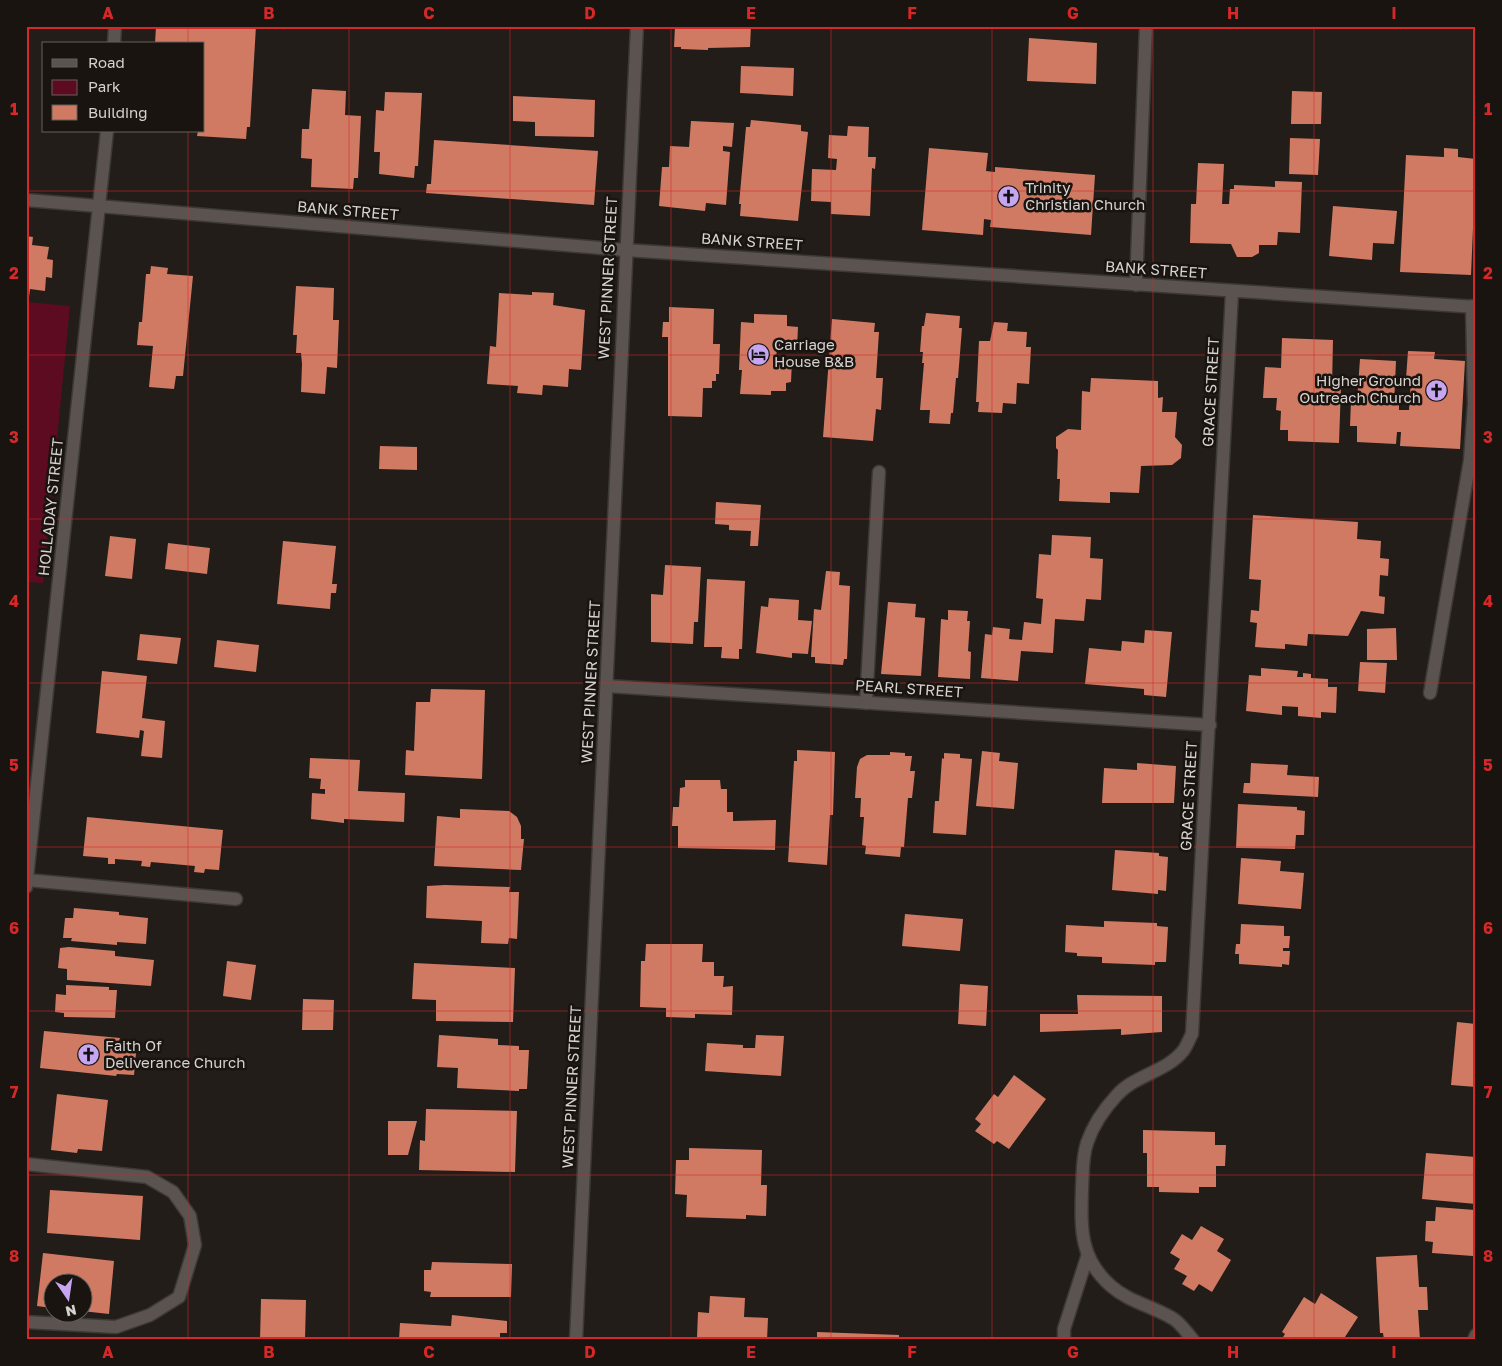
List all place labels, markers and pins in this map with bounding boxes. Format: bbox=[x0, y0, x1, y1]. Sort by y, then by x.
place label: Trinity Christian Church bbox=[1025, 178, 1145, 213]
church icon: Trinity Christian Church bbox=[997, 185, 1021, 209]
place label: Carriage House B&B bbox=[774, 335, 854, 370]
hotel icon: Carriage House B&B bbox=[746, 342, 770, 366]
place label: Higher Ground Outreach Church bbox=[1299, 371, 1421, 406]
church icon: Higher Ground Outreach Church bbox=[1425, 378, 1449, 402]
place label: Faith Of Deliverance Church bbox=[105, 1036, 245, 1071]
church icon: Faith Of Deliverance Church bbox=[77, 1043, 101, 1067]

